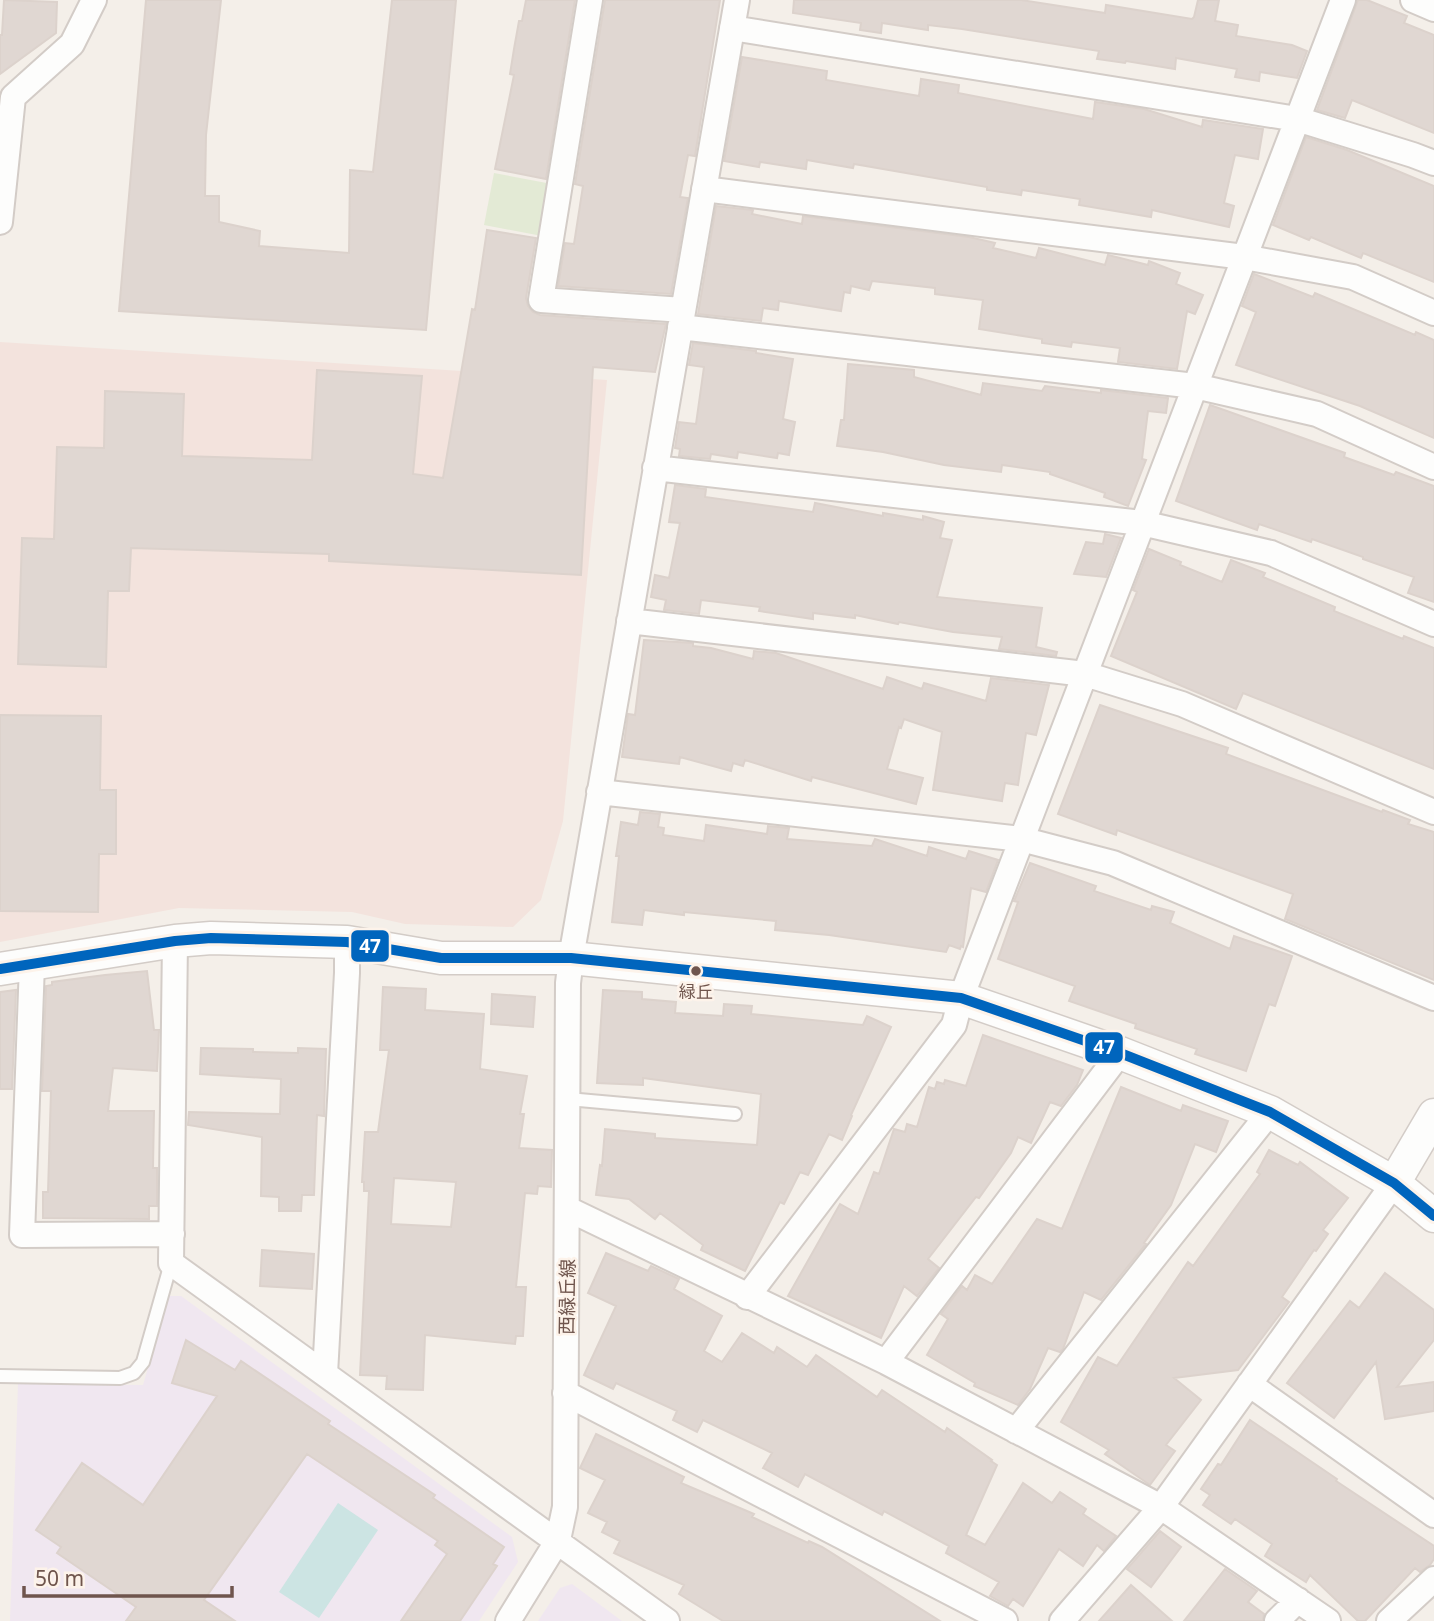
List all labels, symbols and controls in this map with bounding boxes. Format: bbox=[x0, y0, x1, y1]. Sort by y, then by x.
line badge: 47 bbox=[350, 929, 390, 963]
text: 47 bbox=[359, 933, 381, 959]
marker: 緑丘 bbox=[689, 964, 703, 978]
place label: 緑丘 bbox=[679, 980, 713, 1003]
line badge: 47 bbox=[1084, 1031, 1124, 1064]
text: 47 bbox=[1093, 1034, 1115, 1060]
street label: 西緑丘線 bbox=[553, 1259, 581, 1335]
scale bar bbox=[24, 1554, 233, 1598]
text: 50 m bbox=[35, 1564, 84, 1592]

